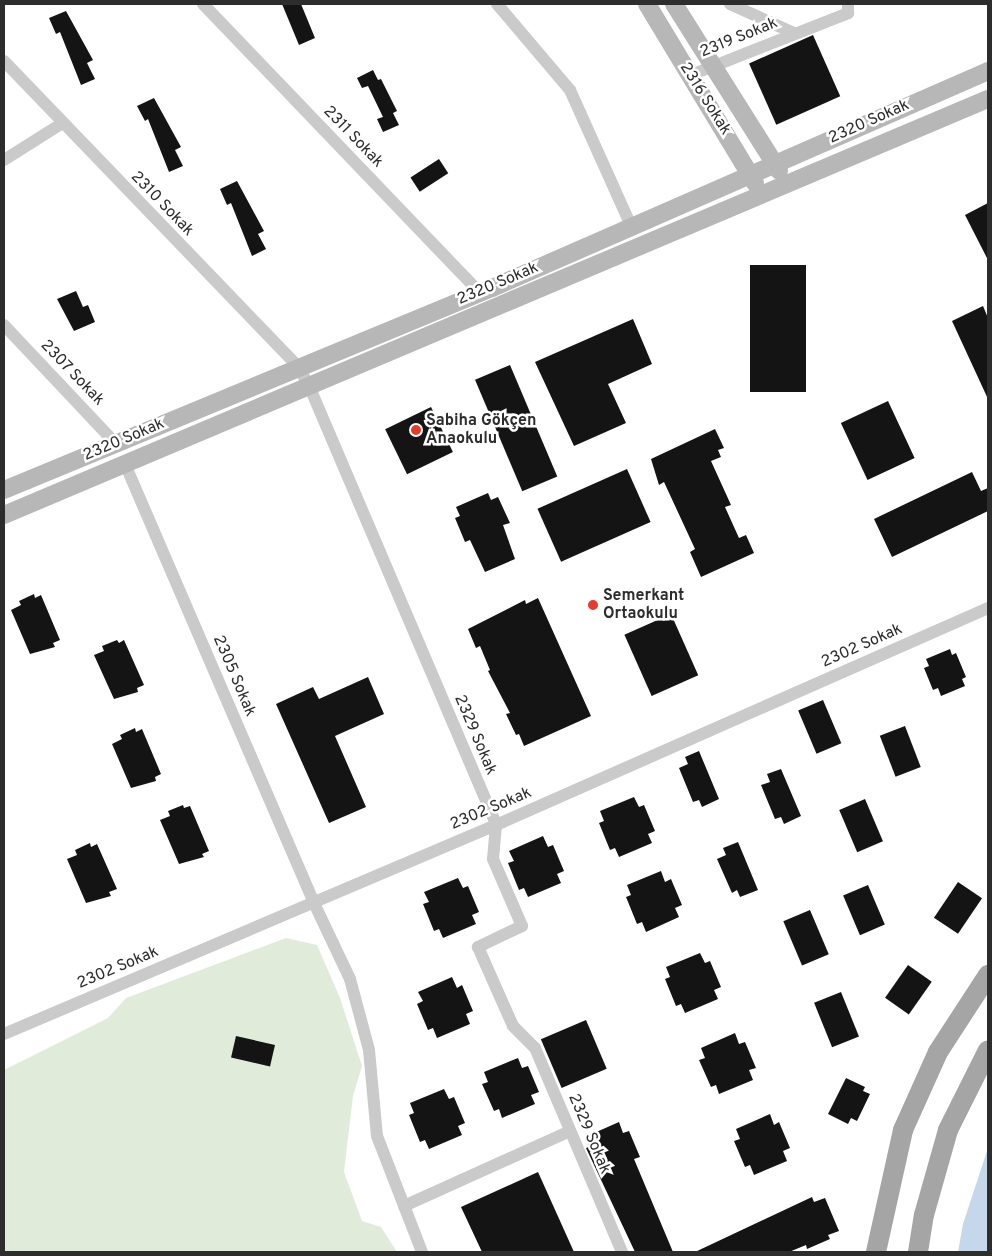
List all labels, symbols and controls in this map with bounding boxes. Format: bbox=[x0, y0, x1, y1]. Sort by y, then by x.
street label: 2319 Sokak bbox=[697, 14, 781, 62]
street label: 2316 Sokak bbox=[675, 59, 735, 139]
street label: 2320 Sokak bbox=[826, 96, 912, 148]
street label: 2311 Sokak bbox=[319, 102, 387, 172]
street label: 2310 Sokak bbox=[126, 168, 198, 240]
street label: 2320 Sokak bbox=[455, 258, 541, 310]
street label: 2307 Sokak bbox=[36, 336, 108, 410]
place label: Sabiha Gökçen Anaokulu bbox=[426, 411, 536, 449]
street label: 2320 Sokak bbox=[81, 414, 167, 466]
marker: Sabiha Gökçen Anaokulu bbox=[410, 424, 422, 436]
place label: Semerkant Ortaokulu bbox=[603, 586, 684, 624]
marker: Semerkant Ortaokulu bbox=[587, 599, 599, 611]
street label: 2302 Sokak bbox=[819, 620, 905, 672]
street label: 2305 Sokak bbox=[208, 632, 260, 720]
street label: 2329 Sokak bbox=[449, 692, 501, 778]
street label: 2302 Sokak bbox=[448, 783, 534, 835]
street label: 2302 Sokak bbox=[75, 942, 161, 994]
street label: 2329 Sokak bbox=[563, 1091, 615, 1177]

